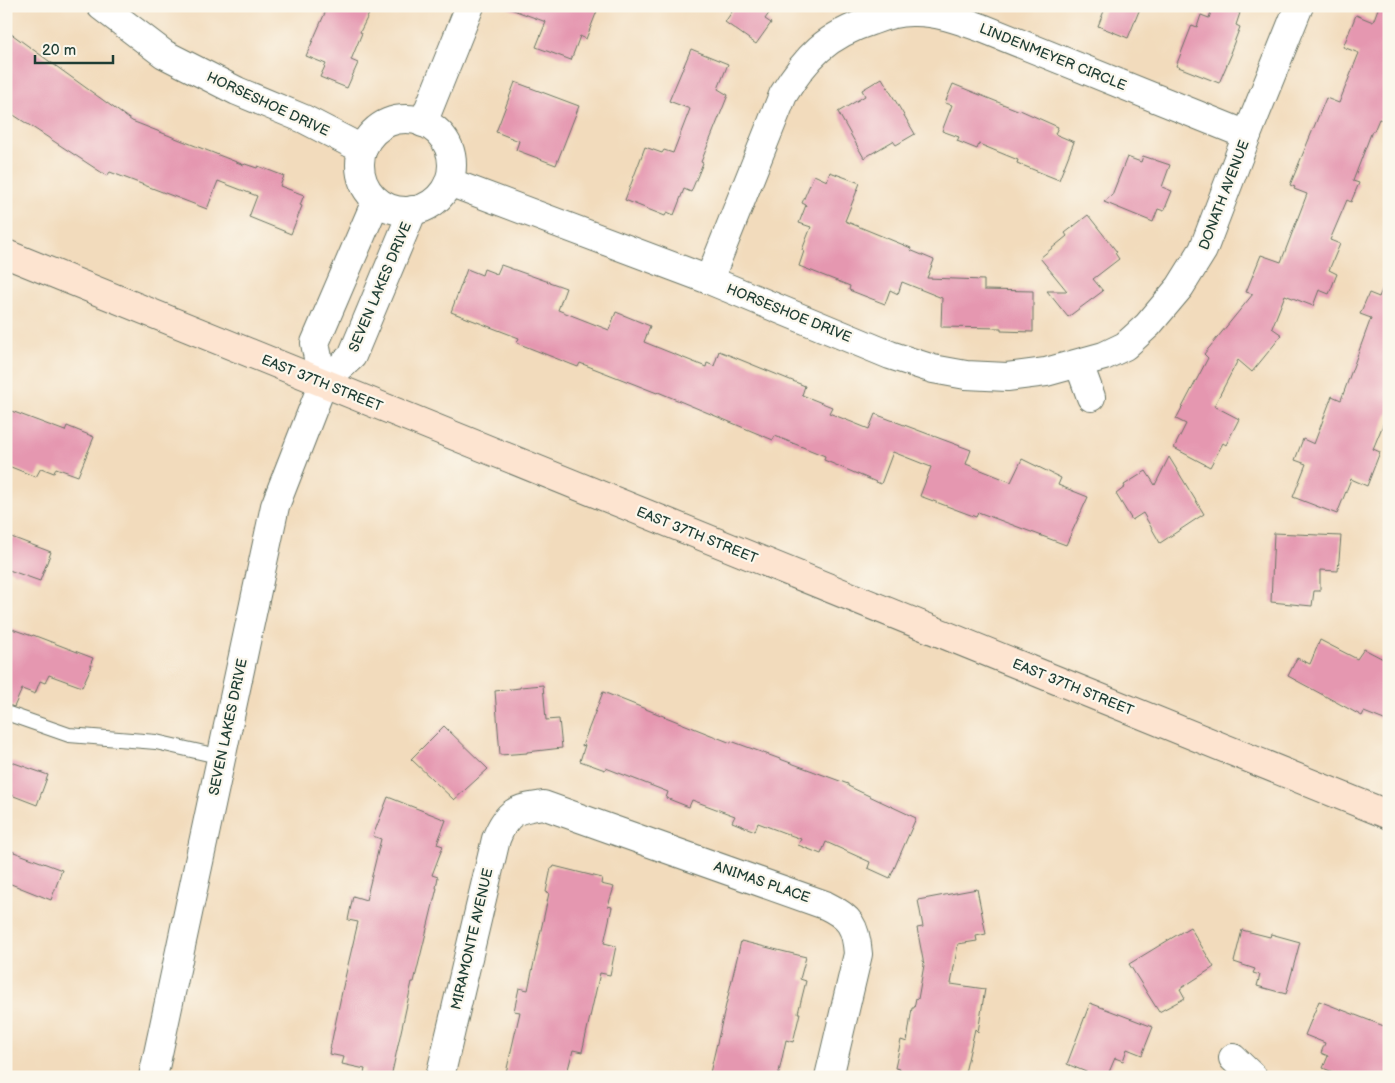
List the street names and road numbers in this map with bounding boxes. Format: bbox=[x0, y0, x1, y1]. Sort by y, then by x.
street label: LINDENMEYER CIRCLE bbox=[977, 20, 1129, 94]
street label: HORSESHOE DRIVE bbox=[204, 68, 332, 140]
street label: DONATH AVENUE bbox=[1195, 138, 1253, 252]
street label: SEVEN LAKES DRIVE bbox=[345, 220, 415, 354]
street label: HORSESHOE DRIVE bbox=[724, 280, 854, 346]
street label: EAST 37TH STREET bbox=[259, 351, 386, 415]
street label: EAST 37TH STREET bbox=[634, 503, 761, 567]
street label: EAST 37TH STREET bbox=[1010, 655, 1137, 719]
street label: SEVEN LAKES DRIVE bbox=[205, 657, 251, 797]
street label: ANIMAS PLACE bbox=[712, 858, 812, 906]
street label: MIRAMONTE AVENUE bbox=[447, 867, 497, 1011]

